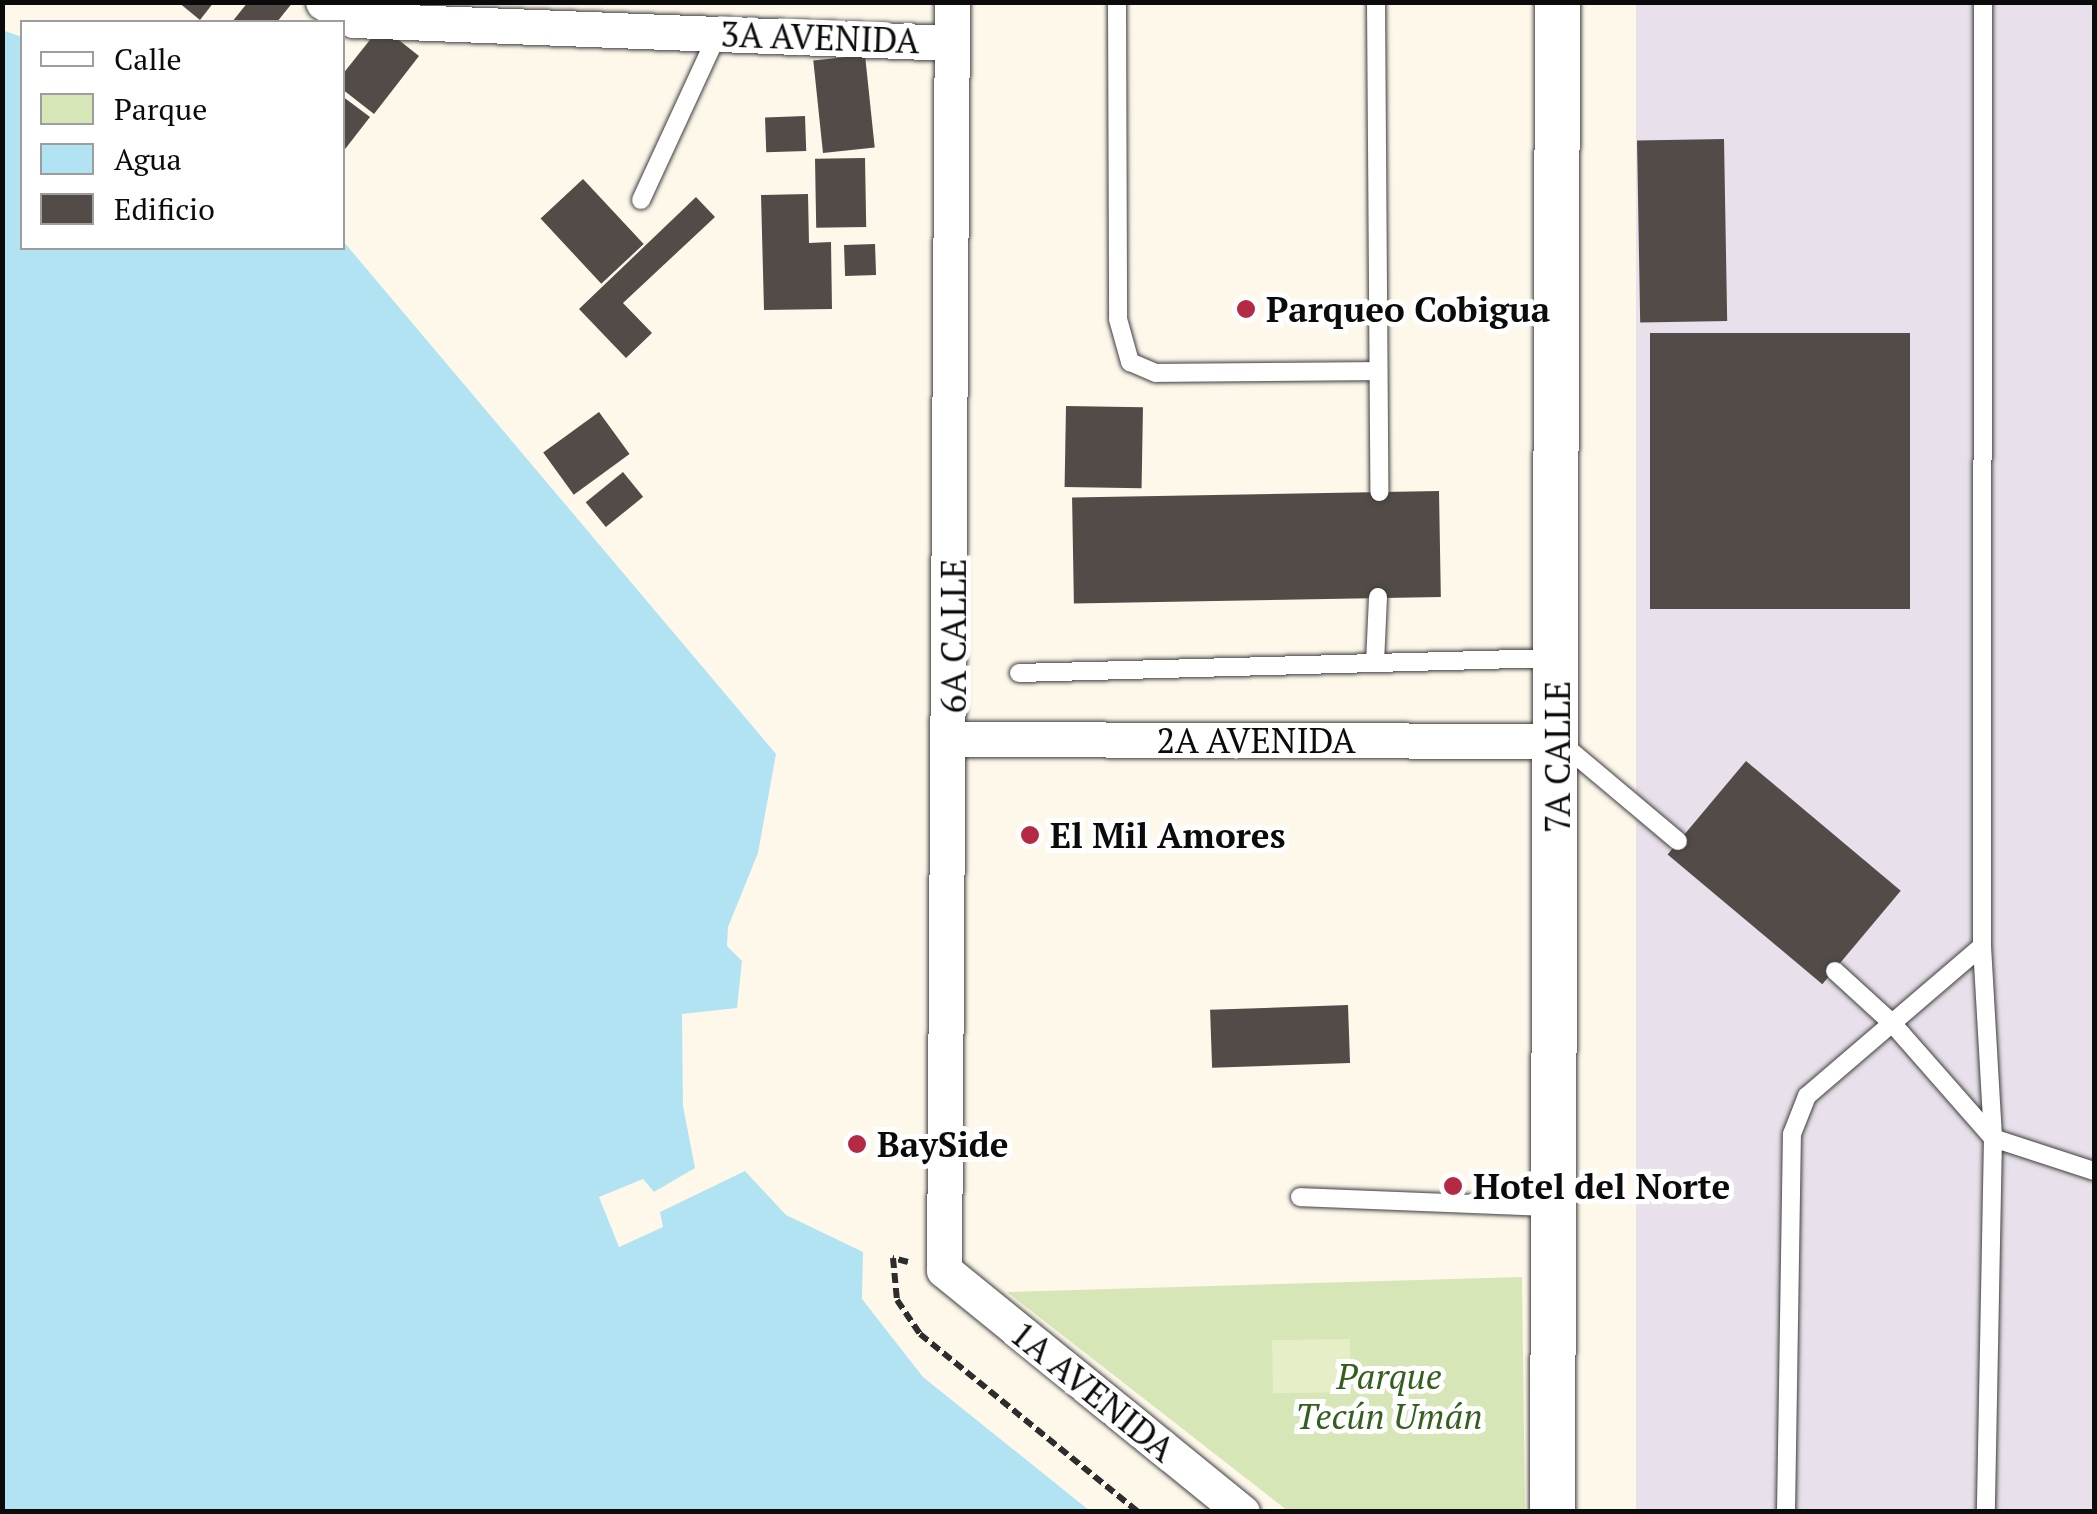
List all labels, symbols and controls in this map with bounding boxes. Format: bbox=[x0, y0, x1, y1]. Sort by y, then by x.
street label: 3A AVENIDA bbox=[719, 13, 921, 61]
legend bbox=[20, 20, 345, 250]
text: Calle bbox=[114, 39, 182, 79]
text: Parque bbox=[114, 89, 207, 129]
text: Agua bbox=[114, 139, 182, 179]
text: Edificio bbox=[114, 189, 215, 229]
place label: Parqueo Cobigua bbox=[1266, 288, 1550, 330]
marker: Parqueo Cobigua bbox=[1235, 298, 1257, 320]
street label: 6A CALLE bbox=[932, 558, 974, 714]
street label: 7A CALLE bbox=[1536, 680, 1578, 834]
street label: 2A AVENIDA bbox=[1156, 719, 1356, 761]
place label: El Mil Amores bbox=[1050, 814, 1286, 856]
marker: El Mil Amores bbox=[1019, 824, 1041, 846]
place label: BaySide bbox=[877, 1123, 1009, 1165]
marker: BaySide bbox=[846, 1133, 868, 1155]
place label: Hotel del Norte bbox=[1473, 1165, 1730, 1207]
marker: Hotel del Norte bbox=[1442, 1175, 1464, 1197]
street label: 1A AVENIDA bbox=[1002, 1312, 1184, 1470]
park label: Parque Tecún Umán bbox=[1295, 1355, 1483, 1437]

